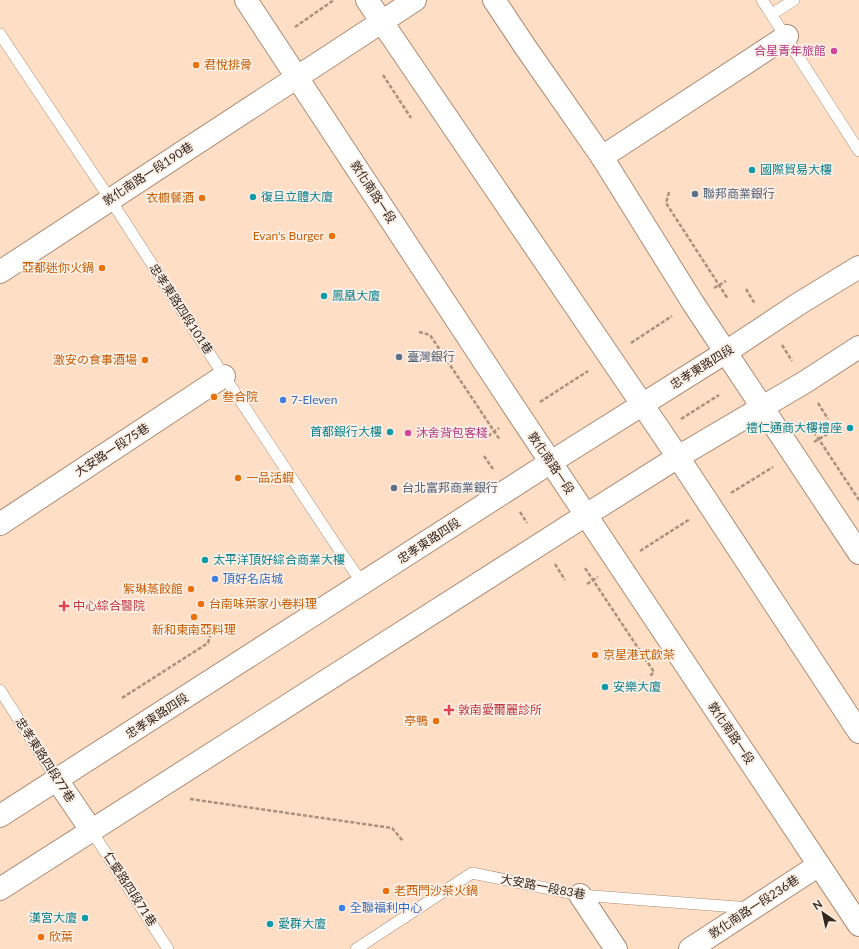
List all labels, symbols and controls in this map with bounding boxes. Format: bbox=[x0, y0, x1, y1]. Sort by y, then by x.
place label: 合星青年旅館 bbox=[754, 43, 826, 58]
marker: 合星青年旅館 bbox=[829, 46, 839, 56]
place label: 君悅排骨 bbox=[204, 57, 252, 72]
marker: 君悅排骨 bbox=[191, 60, 201, 70]
street label: 敦化南路一段190巷 bbox=[100, 139, 196, 208]
street label: 敦化南路一段 bbox=[348, 157, 399, 226]
place label: 國際貿易大樓 bbox=[760, 162, 832, 177]
marker: 國際貿易大樓 bbox=[747, 165, 757, 175]
place label: 聯邦商業銀行 bbox=[703, 186, 775, 201]
place label: 復旦立體大廈 bbox=[261, 189, 333, 204]
marker: 聯邦商業銀行 bbox=[690, 189, 700, 199]
place label: 衣櫥餐酒 bbox=[146, 190, 194, 205]
marker: 復旦立體大廈 bbox=[248, 192, 258, 202]
marker: 衣櫥餐酒 bbox=[197, 193, 207, 203]
place label: Evan's Burger bbox=[253, 228, 325, 243]
marker: Evan's Burger bbox=[327, 231, 337, 241]
place label: 亞都迷你火鍋 bbox=[22, 260, 94, 275]
street label: 忠孝東路四段101巷 bbox=[147, 261, 216, 357]
marker: 亞都迷你火鍋 bbox=[97, 263, 107, 273]
place label: 鳳凰大廈 bbox=[332, 288, 380, 303]
marker: 鳳凰大廈 bbox=[319, 291, 329, 301]
street label: 忠孝東路四段 bbox=[667, 341, 736, 392]
place label: 臺灣銀行 bbox=[407, 349, 455, 364]
place label: 激安の食事酒場 bbox=[53, 352, 137, 367]
marker: 臺灣銀行 bbox=[394, 352, 404, 362]
marker: 激安の食事酒場 bbox=[140, 355, 150, 365]
place label: 叁合院 bbox=[222, 389, 258, 404]
marker: 叁合院 bbox=[209, 392, 219, 402]
place label: 7-Eleven bbox=[291, 392, 337, 407]
marker: 7-Eleven bbox=[278, 395, 288, 405]
street label: 大安路一段75巷 bbox=[72, 420, 152, 479]
place label: 禮仁通商大樓禮座 bbox=[746, 420, 842, 435]
marker: 禮仁通商大樓禮座 bbox=[845, 423, 855, 433]
place label: 首都銀行大樓 bbox=[310, 424, 382, 439]
place label: 沐舍背包客棧 bbox=[416, 425, 488, 440]
marker: 首都銀行大樓 bbox=[385, 427, 395, 437]
marker: 沐舍背包客棧 bbox=[403, 428, 413, 438]
street label: 敦化南路一段 bbox=[525, 429, 578, 497]
place label: 一品活蝦 bbox=[246, 470, 294, 485]
marker: 一品活蝦 bbox=[233, 473, 243, 483]
place label: 台北富邦商業銀行 bbox=[402, 480, 498, 495]
marker: 台北富邦商業銀行 bbox=[389, 483, 399, 493]
street label: 忠孝東路四段 bbox=[394, 515, 463, 566]
place label: 太平洋頂好綜合商業大樓 bbox=[213, 552, 345, 567]
marker: 太平洋頂好綜合商業大樓 bbox=[200, 555, 210, 565]
place label: 頂好名店城 bbox=[223, 571, 283, 586]
marker: 頂好名店城 bbox=[210, 574, 220, 584]
place label: 紫琳蒸餃館 bbox=[123, 581, 183, 596]
marker: 紫琳蒸餃館 bbox=[186, 584, 196, 594]
place label: 台南味葉家小卷料理 bbox=[209, 596, 317, 611]
place label: 中心綜合醫院 bbox=[73, 598, 145, 613]
marker: 台南味葉家小卷料理 bbox=[196, 599, 206, 609]
marker: 中心綜合醫院 bbox=[58, 600, 70, 612]
marker: 新和東南亞料理 bbox=[189, 612, 199, 622]
place label: 新和東南亞料理 bbox=[152, 622, 236, 637]
place label: 京星港式飲茶 bbox=[603, 647, 675, 662]
marker: 京星港式飲茶 bbox=[590, 650, 600, 660]
place label: 安樂大廈 bbox=[613, 679, 661, 694]
marker: 安樂大廈 bbox=[600, 682, 610, 692]
street label: 忠孝東路四段 bbox=[122, 690, 191, 741]
street label: 敦化南路一段 bbox=[705, 699, 758, 767]
place label: 敦南愛爾麗診所 bbox=[458, 702, 542, 717]
marker: 敦南愛爾麗診所 bbox=[443, 704, 455, 716]
place label: 亭鴨 bbox=[404, 713, 428, 728]
street label: 忠孝東路四段77巷 bbox=[12, 715, 78, 805]
marker: 亭鴨 bbox=[431, 716, 441, 726]
street label: 仁愛路四段71巷 bbox=[101, 849, 160, 929]
street label: 大安路一段83巷 bbox=[499, 871, 587, 902]
street label: 敦化南路一段236巷 bbox=[706, 872, 802, 941]
place label: 老西門沙茶火鍋 bbox=[394, 883, 478, 898]
marker: 老西門沙茶火鍋 bbox=[381, 886, 391, 896]
north arrow bbox=[803, 893, 843, 933]
text: N bbox=[810, 897, 824, 912]
place label: 全聯福利中心 bbox=[350, 900, 422, 915]
marker: 全聯福利中心 bbox=[337, 903, 347, 913]
place label: 漢宮大廈 bbox=[29, 910, 77, 925]
marker: 漢宮大廈 bbox=[80, 913, 90, 923]
place label: 愛群大廈 bbox=[278, 916, 326, 931]
marker: 愛群大廈 bbox=[265, 919, 275, 929]
place label: 欣葉 bbox=[49, 929, 73, 944]
marker: 欣葉 bbox=[36, 932, 46, 942]

